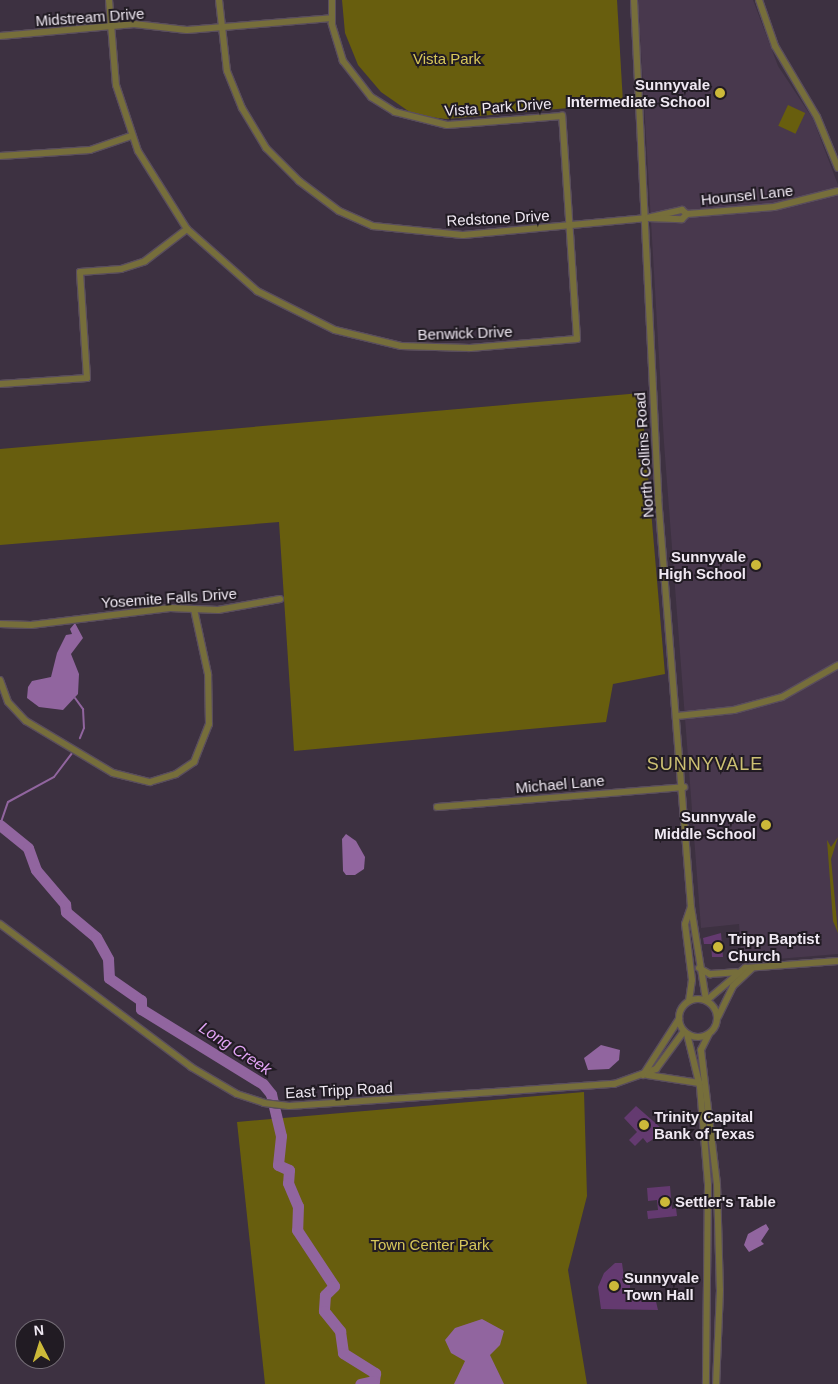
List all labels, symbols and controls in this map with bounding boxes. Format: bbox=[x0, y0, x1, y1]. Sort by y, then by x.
street label: Midstream Drive bbox=[35, 4, 145, 30]
park label: Vista Park bbox=[413, 50, 481, 68]
place label: Sunnyvale Intermediate School bbox=[567, 75, 710, 110]
marker: Sunnyvale Intermediate School bbox=[714, 87, 726, 99]
street label: Vista Park Drive bbox=[444, 94, 552, 120]
street label: Hounsel Lane bbox=[700, 181, 794, 209]
street label: Redstone Drive bbox=[446, 206, 550, 230]
street label: Benwick Drive bbox=[417, 322, 513, 344]
street label: North Collins Road bbox=[631, 392, 657, 518]
place label: Sunnyvale High School bbox=[659, 547, 746, 582]
marker: Sunnyvale High School bbox=[750, 559, 762, 571]
street label: Yosemite Falls Drive bbox=[100, 584, 238, 612]
district label: SUNNYVALE bbox=[646, 753, 764, 775]
street label: Michael Lane bbox=[515, 771, 605, 797]
place label: Sunnyvale Middle School bbox=[654, 807, 756, 842]
marker: Sunnyvale Middle School bbox=[760, 819, 772, 831]
place label: Tripp Baptist Church bbox=[728, 929, 820, 964]
marker: Tripp Baptist Church bbox=[712, 941, 724, 953]
water label: Long Creek bbox=[195, 1018, 275, 1080]
street label: East Tripp Road bbox=[285, 1078, 393, 1102]
place label: Trinity Capital Bank of Texas bbox=[654, 1107, 755, 1142]
marker: Trinity Capital Bank of Texas bbox=[638, 1119, 650, 1131]
place label: Settler's Table bbox=[675, 1193, 776, 1211]
marker: Settler's Table bbox=[659, 1196, 671, 1208]
park label: Town Center Park bbox=[370, 1236, 490, 1254]
place label: Sunnyvale Town Hall bbox=[624, 1268, 699, 1303]
marker: Sunnyvale Town Hall bbox=[608, 1280, 620, 1292]
north arrow bbox=[15, 1319, 65, 1369]
text: N bbox=[33, 1322, 45, 1338]

